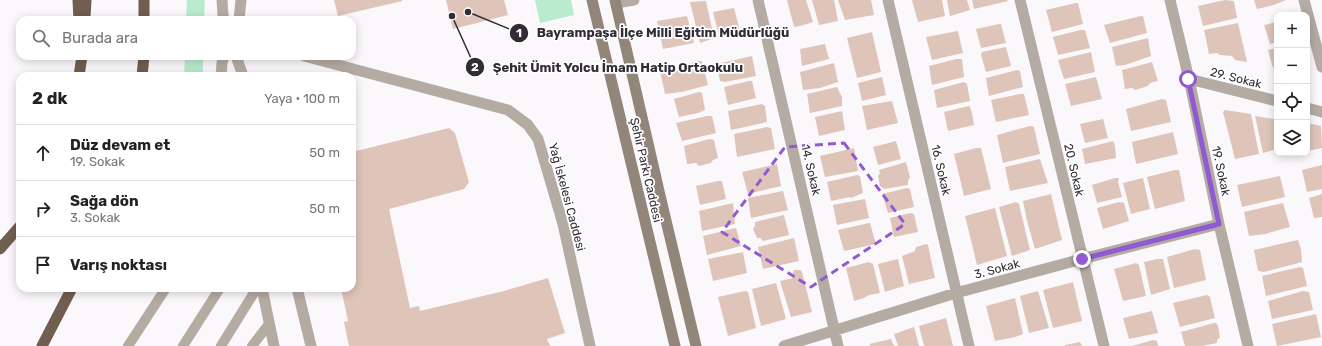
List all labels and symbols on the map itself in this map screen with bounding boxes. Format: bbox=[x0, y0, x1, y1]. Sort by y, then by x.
callout: Bayrampaşa İlçe Milli Eğitim Müdürlüğü bbox=[509, 20, 797, 45]
text: Bayrampaşa İlçe Milli Eğitim Müdürlüğü bbox=[537, 25, 789, 40]
text: 1 bbox=[516, 26, 522, 40]
callout: Şehit Ümit Yolcu İmam Hatip Ortaokulu bbox=[465, 55, 752, 80]
text: 2 bbox=[471, 60, 479, 74]
text: Şehit Ümit Yolcu İmam Hatip Ortaokulu bbox=[493, 60, 743, 75]
street label: 29. Sokak bbox=[1209, 65, 1264, 91]
route start bbox=[1179, 70, 1197, 88]
street label: Şehir Parkı Caddesi bbox=[627, 116, 665, 224]
street label: Yağ İskelesi Caddesi bbox=[546, 141, 588, 253]
street label: 20. Sokak bbox=[1061, 142, 1087, 199]
street label: 14. Sokak bbox=[798, 143, 824, 198]
street label: 16. Sokak bbox=[928, 143, 954, 197]
street label: 19. Sokak bbox=[1209, 145, 1233, 198]
route end bbox=[1073, 250, 1091, 268]
street label: 3. Sokak bbox=[973, 256, 1022, 282]

